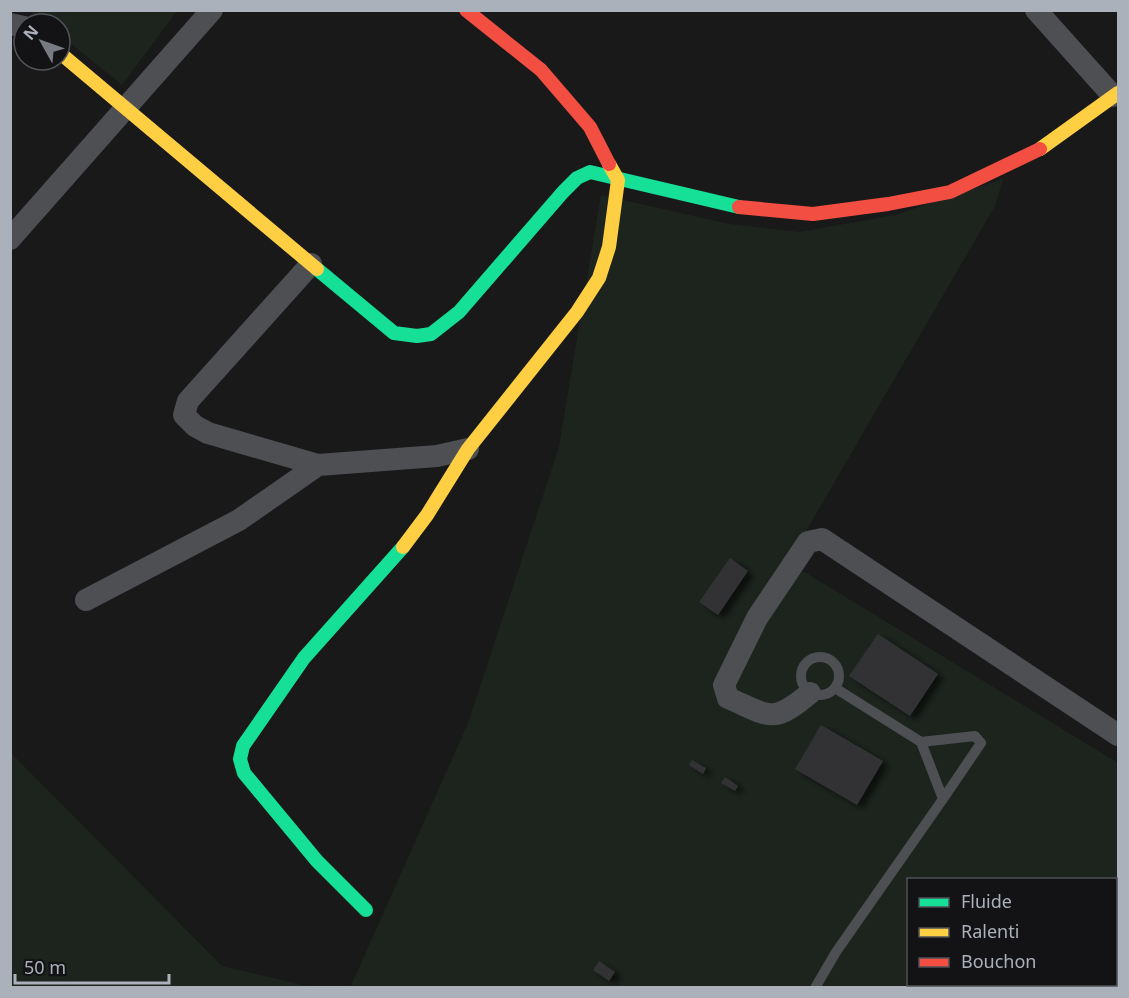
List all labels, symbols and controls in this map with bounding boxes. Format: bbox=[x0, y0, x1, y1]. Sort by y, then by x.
north arrow bbox=[12, 12, 72, 72]
text: N bbox=[18, 20, 43, 44]
legend bbox=[907, 878, 1117, 986]
text: Fluide bbox=[961, 889, 1012, 913]
text: Ralenti bbox=[961, 919, 1019, 943]
scale bar bbox=[15, 947, 170, 985]
text: Bouchon bbox=[961, 949, 1037, 973]
text: 50 m bbox=[24, 955, 66, 979]

